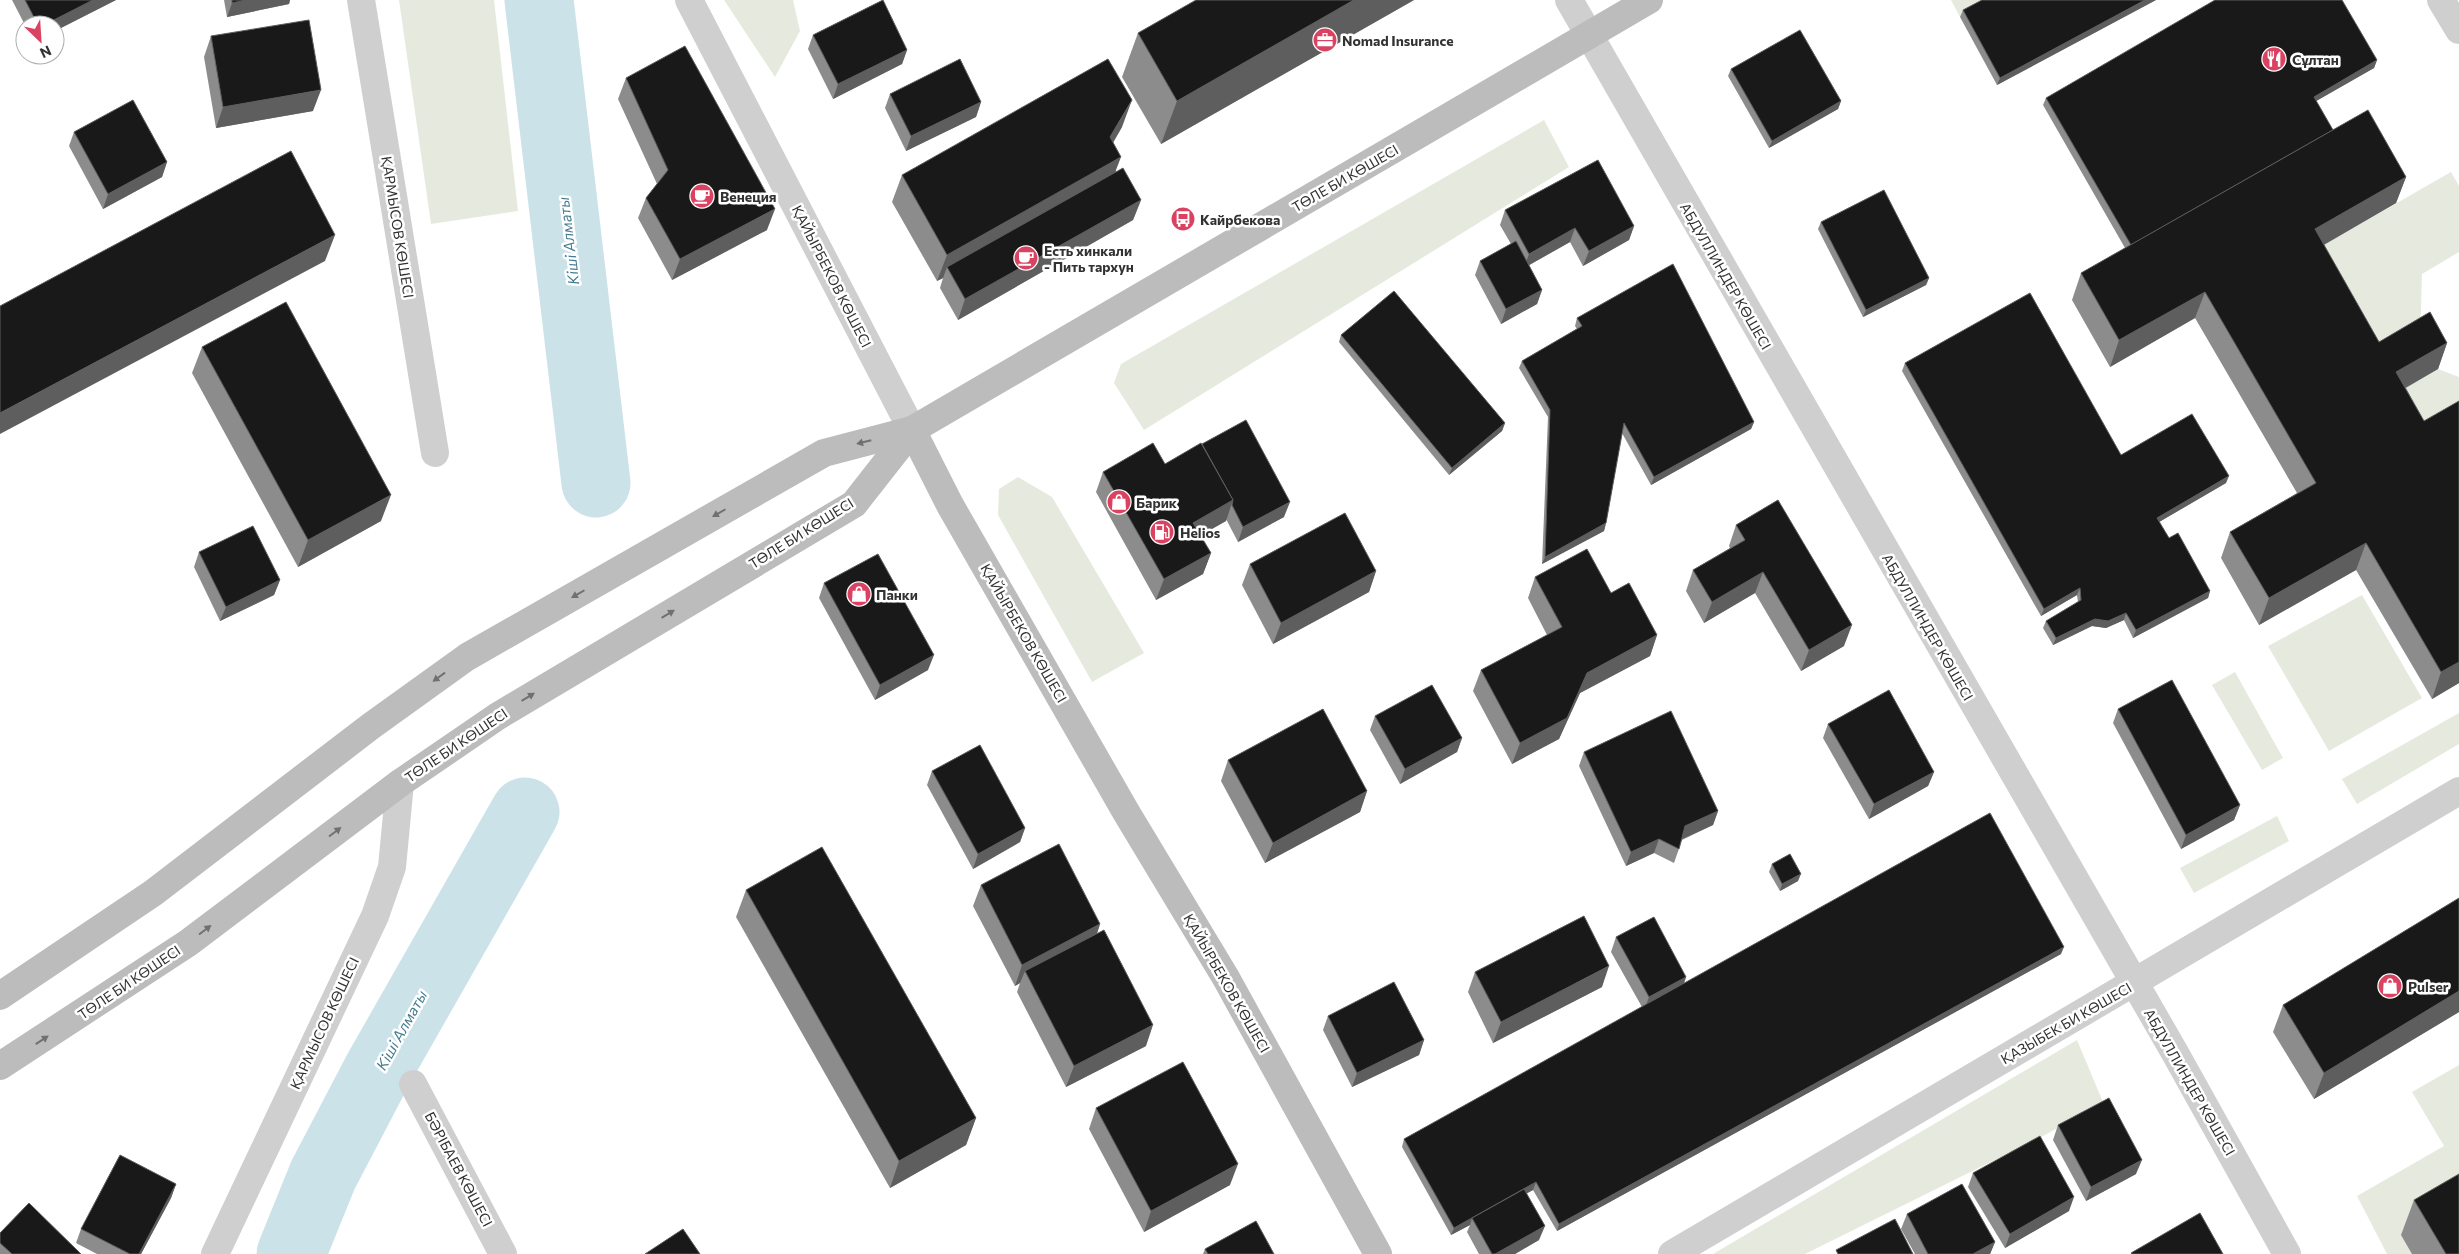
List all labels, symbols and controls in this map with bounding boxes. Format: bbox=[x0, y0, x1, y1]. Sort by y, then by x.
north arrow bbox=[15, 15, 65, 65]
office icon: Nomad Insurance bbox=[1312, 27, 1338, 53]
place label: Nomad Insurance bbox=[1342, 32, 1454, 49]
text: N bbox=[37, 42, 54, 62]
restaurant icon: Сұлтан bbox=[2261, 46, 2287, 72]
place label: Сұлтан bbox=[2292, 51, 2339, 68]
street label: ТӨЛЕ БИ КӨШЕСІ bbox=[1289, 141, 1401, 215]
street label: ҚАРМЫСОВ КӨШЕСІ bbox=[378, 155, 418, 299]
cafe icon: Венеция bbox=[689, 183, 715, 209]
place label: Венеция bbox=[720, 188, 777, 205]
water label: Кіші Алматы bbox=[554, 196, 582, 286]
street label: АБДУЛЛИНДЕР КӨШЕСІ bbox=[1677, 200, 1775, 352]
street label: ҚАЙЫРБЕКОВ КӨШЕСІ bbox=[789, 202, 875, 350]
bus stop icon: Кайрбекова bbox=[1170, 206, 1196, 232]
place label: Кайрбекова bbox=[1200, 211, 1280, 228]
place label: Есть хинкали - Пить тархун bbox=[1044, 242, 1134, 275]
cafe icon: Есть хинкали - Пить тархун bbox=[1013, 245, 1039, 271]
one-way arrow bbox=[857, 438, 872, 446]
shop icon: Барик bbox=[1106, 489, 1132, 515]
street label: ТӨЛЕ БИ КӨШЕСІ bbox=[746, 494, 856, 572]
place label: Барик bbox=[1136, 494, 1177, 511]
one-way arrow bbox=[713, 508, 726, 517]
fuel station icon: Helios bbox=[1149, 519, 1175, 545]
place label: Helios bbox=[1180, 524, 1221, 541]
street label: АБДУЛЛИНДЕР КӨШЕСІ bbox=[1879, 551, 1977, 703]
street label: ҚАЙЫРБЕКОВ КӨШЕСІ bbox=[977, 561, 1071, 705]
shop icon: Панки bbox=[846, 581, 872, 607]
place label: Панки bbox=[876, 586, 918, 603]
one-way arrow bbox=[572, 589, 585, 598]
one-way arrow bbox=[661, 610, 674, 619]
one-way arrow bbox=[432, 672, 446, 682]
one-way arrow bbox=[522, 693, 535, 702]
street label: ТӨЛЕ БИ КӨШЕСІ bbox=[401, 704, 511, 786]
one-way arrow bbox=[328, 827, 342, 837]
street label: ҚАЙЫРБЕКОВ КӨШЕСІ bbox=[1180, 911, 1274, 1055]
one-way arrow bbox=[198, 924, 211, 935]
street label: ТӨЛЕ БИ КӨШЕСІ bbox=[74, 941, 184, 1023]
street label: ҚАРМЫСОВ КӨШЕСІ bbox=[286, 954, 362, 1092]
shop icon: Pulser bbox=[2377, 973, 2403, 999]
place label: Pulser bbox=[2408, 978, 2449, 995]
street label: ҚАЗЫБЕК БИ КӨШЕСІ bbox=[1998, 979, 2134, 1067]
water label: Кіші Алматы bbox=[372, 987, 430, 1073]
street label: АБДУЛЛИНДЕР КӨШЕСІ bbox=[2141, 1006, 2239, 1158]
one-way arrow bbox=[35, 1036, 48, 1045]
street label: БӘРІБАЕВ КӨШЕСІ bbox=[422, 1109, 496, 1229]

